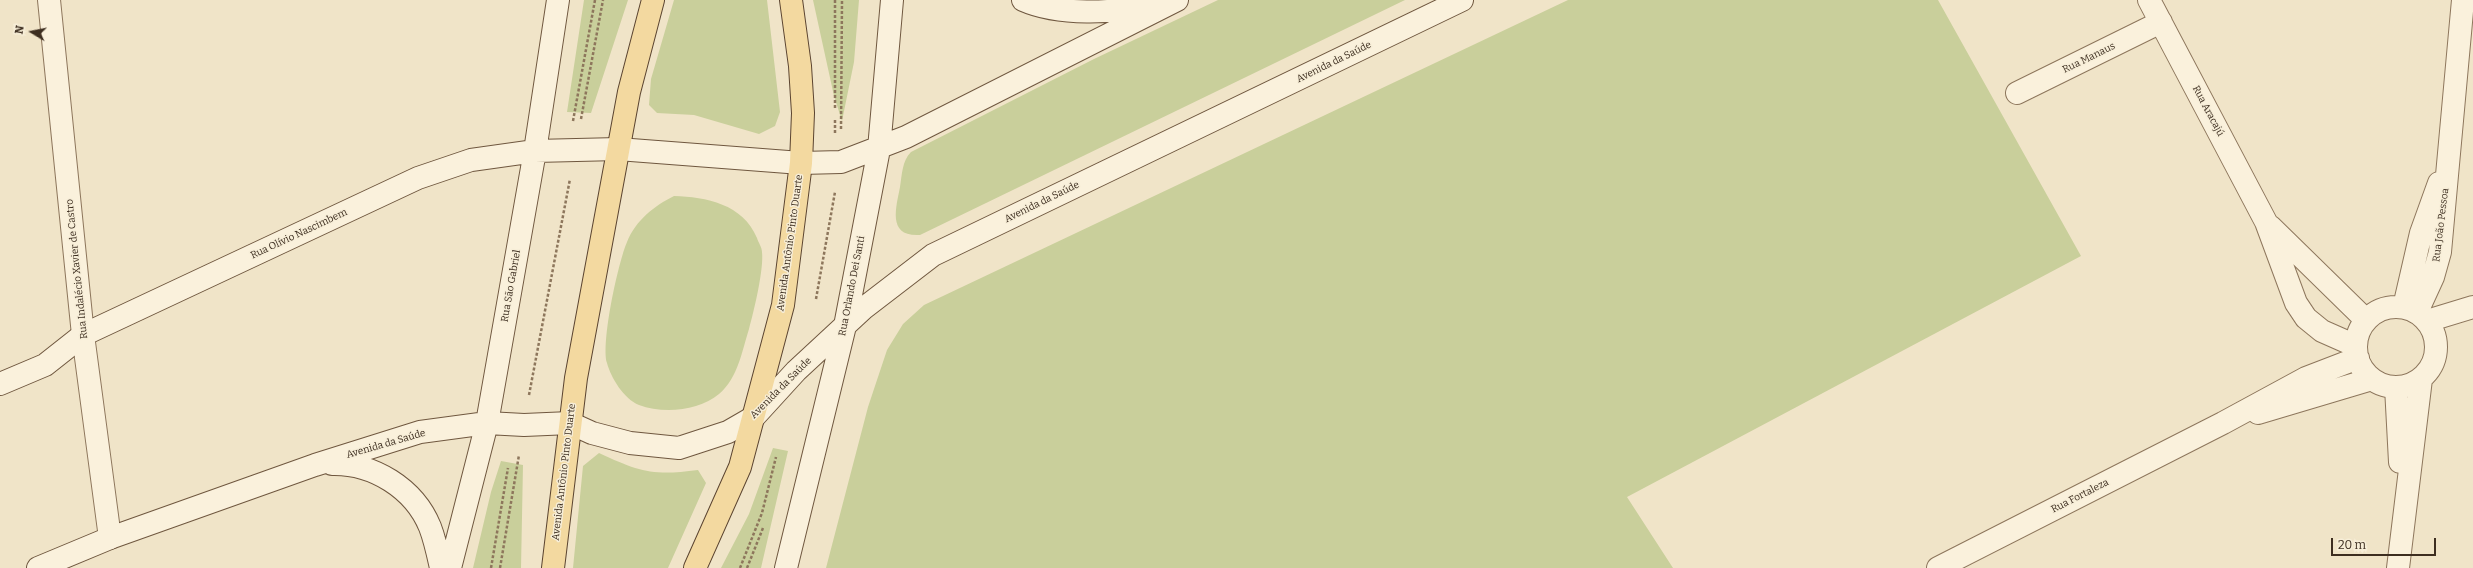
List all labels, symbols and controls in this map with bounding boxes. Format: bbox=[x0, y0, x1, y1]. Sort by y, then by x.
north arrow bbox=[12, 12, 52, 52]
text: N bbox=[13, 25, 27, 35]
street label: Avenida da Saúde bbox=[1295, 39, 1373, 85]
street label: Rua Manaus bbox=[2061, 40, 2117, 76]
street label: Rua Aracajú bbox=[2190, 84, 2226, 138]
street label: Avenida Antônio Pinto Duarte bbox=[774, 174, 806, 312]
street label: Avenida da Saúde bbox=[1003, 179, 1081, 225]
street label: Rua João Pessoa bbox=[2431, 187, 2451, 263]
street label: Rua Indalécio Xavier de Castro bbox=[64, 198, 90, 340]
street label: Rua Olívio Nascimbem bbox=[249, 206, 349, 262]
street label: Rua Orlando Dei Santi bbox=[836, 235, 868, 337]
street label: Rua São Gabriel bbox=[499, 249, 523, 323]
street label: Avenida da Saúde bbox=[748, 355, 814, 421]
street label: Avenida Antônio Pinto Duarte bbox=[550, 403, 578, 541]
street label: Avenida da Saúde bbox=[345, 427, 427, 461]
street label: Rua Fortaleza bbox=[2049, 476, 2111, 516]
scale bar bbox=[2333, 530, 2438, 556]
text: 20 m bbox=[2338, 538, 2366, 552]

